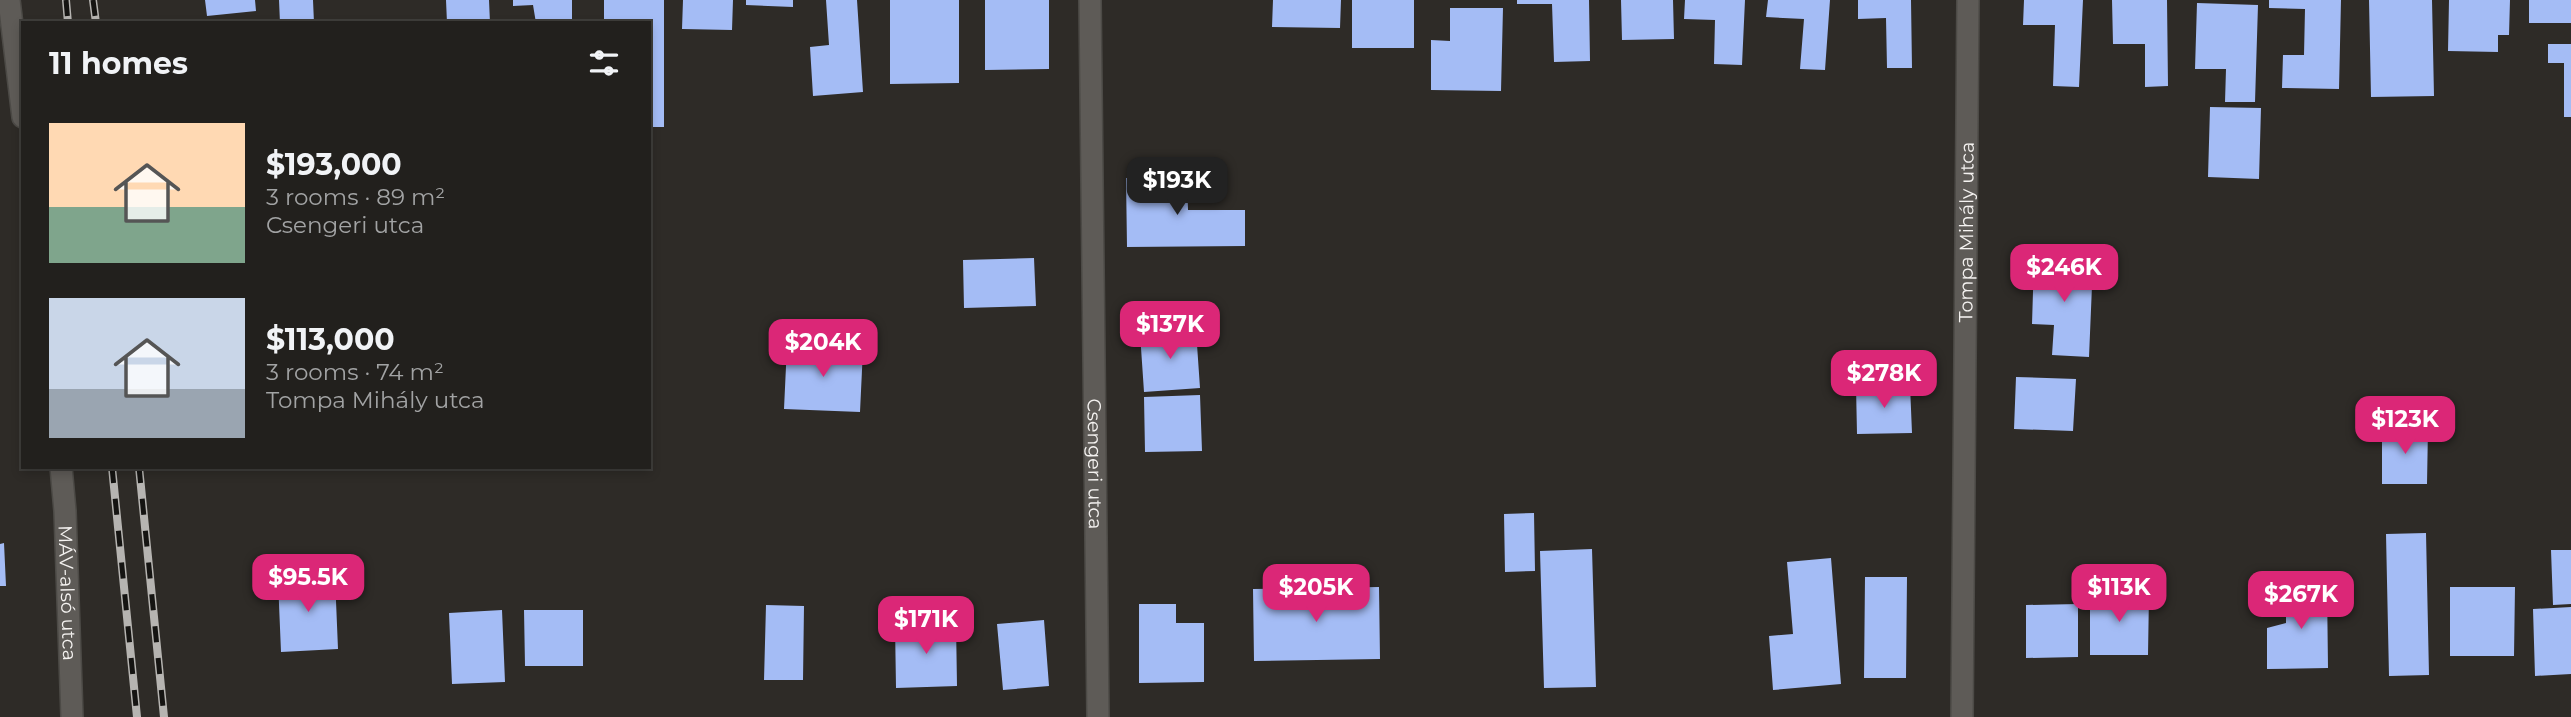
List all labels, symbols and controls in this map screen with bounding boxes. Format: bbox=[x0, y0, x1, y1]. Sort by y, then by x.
icon: filters bbox=[585, 44, 623, 82]
text: 11 homes bbox=[49, 45, 188, 82]
street label: Tompa Mihály utca bbox=[1954, 142, 1978, 322]
text: $193,000 bbox=[266, 146, 402, 183]
icon: home bbox=[105, 151, 189, 235]
pin: $193K bbox=[1128, 158, 1226, 217]
text: $193K bbox=[1143, 166, 1211, 194]
text: 3 rooms · 89 m² bbox=[266, 183, 445, 211]
text: Csengeri utca bbox=[266, 211, 424, 239]
pin: $246K bbox=[2015, 244, 2113, 304]
text: $246K bbox=[2026, 253, 2102, 281]
pin: $137K bbox=[1121, 302, 1219, 361]
text: $137K bbox=[1136, 310, 1204, 338]
pin: $204K bbox=[774, 320, 872, 379]
text: $113,000 bbox=[266, 321, 395, 358]
icon: home bbox=[105, 326, 189, 410]
text: $204K bbox=[785, 328, 861, 356]
pin: $278K bbox=[1835, 350, 1933, 410]
text: 3 rooms · 74 m² bbox=[266, 358, 444, 386]
text: $278K bbox=[1847, 359, 1921, 387]
text: Tompa Mihály utca bbox=[266, 386, 485, 414]
pin: $123K bbox=[2356, 396, 2454, 456]
street label: Csengeri utca bbox=[1083, 398, 1107, 530]
text: $123K bbox=[2371, 405, 2439, 433]
street label: MÁV-alsó utca bbox=[54, 525, 82, 661]
pin: $95.5K bbox=[251, 554, 365, 614]
text: $95.5K bbox=[268, 563, 348, 591]
pin: $205K bbox=[1267, 564, 1365, 624]
pin: $113K bbox=[2070, 564, 2168, 624]
pin: $267K bbox=[2252, 572, 2350, 631]
text: $205K bbox=[1279, 573, 1353, 601]
text: $113K bbox=[2087, 573, 2151, 601]
text: $267K bbox=[2264, 580, 2338, 608]
pin: $171K bbox=[877, 596, 975, 656]
text: $171K bbox=[894, 605, 958, 633]

